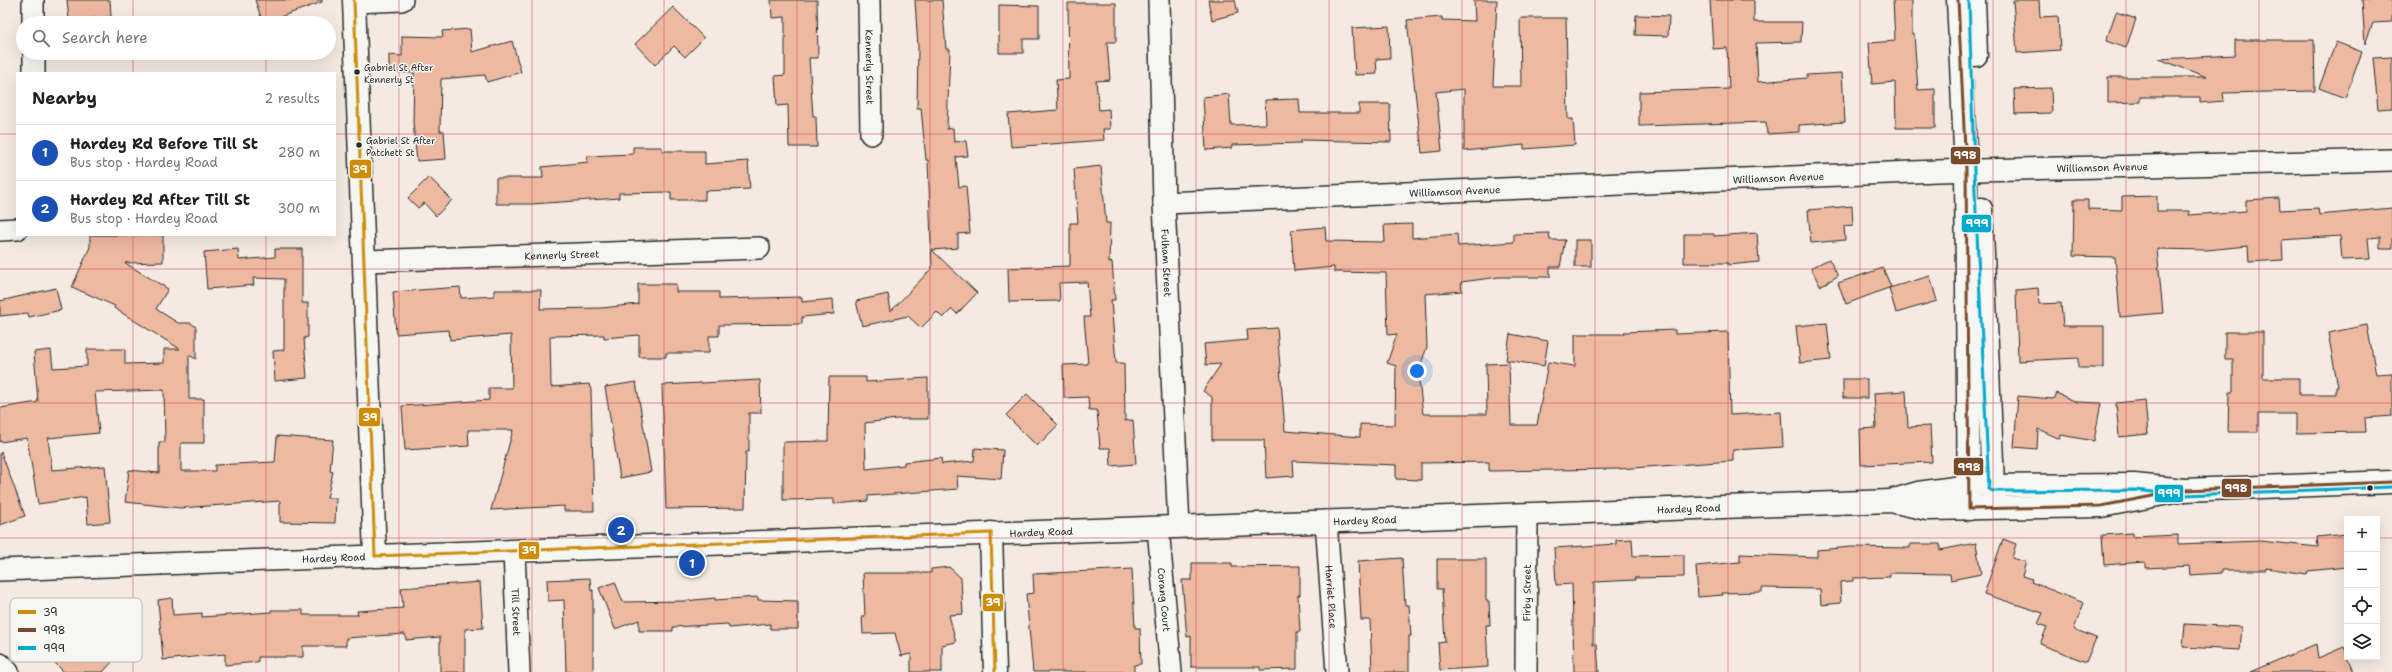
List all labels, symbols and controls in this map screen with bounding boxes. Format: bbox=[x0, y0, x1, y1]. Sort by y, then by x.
search box bbox=[16, 16, 336, 60]
icon: search bbox=[30, 27, 52, 49]
text: Search here bbox=[62, 28, 148, 48]
street label: Kennerly Street bbox=[862, 29, 877, 105]
place label: Gabriel St After Kennerly St bbox=[364, 62, 433, 86]
marker: Gabriel St After Kennerly St bbox=[352, 67, 362, 77]
text: Nearby bbox=[32, 87, 97, 109]
text: 2 results bbox=[264, 90, 320, 107]
text: Hardey Rd Before Till St bbox=[70, 134, 258, 154]
place label: Gabriel St After Patchett St bbox=[366, 135, 435, 159]
marker: Gabriel St After Patchett St bbox=[354, 140, 364, 150]
text: 1 bbox=[42, 144, 48, 161]
text: 280 m bbox=[278, 144, 320, 161]
line badge: 998 bbox=[1950, 146, 1981, 165]
text: 998 bbox=[1954, 148, 1977, 163]
text: Bus stop · Hardey Road bbox=[70, 154, 218, 171]
line badge: 39 bbox=[349, 159, 372, 179]
street label: Williamson Avenue bbox=[2056, 160, 2149, 175]
text: 39 bbox=[352, 162, 368, 177]
street label: Williamson Avenue bbox=[1733, 170, 1825, 186]
street label: Williamson Avenue bbox=[1409, 183, 1501, 200]
text: Hardey Rd After Till St bbox=[70, 190, 250, 210]
text: 2 bbox=[40, 200, 50, 217]
text: 300 m bbox=[277, 200, 320, 217]
text: Bus stop · Hardey Road bbox=[70, 210, 218, 227]
line badge: 999 bbox=[1961, 214, 1992, 233]
text: 999 bbox=[1966, 216, 1989, 231]
street label: Fulham Street bbox=[1158, 229, 1174, 297]
street label: Kennerly Street bbox=[524, 247, 600, 263]
your location bbox=[1407, 361, 1427, 381]
line badge: 39 bbox=[358, 407, 381, 427]
text: 39 bbox=[362, 410, 378, 425]
line badge: 998 bbox=[1953, 457, 1984, 476]
text: 998 bbox=[1958, 460, 1981, 475]
line badge: 998 bbox=[2221, 478, 2252, 498]
text: 998 bbox=[2225, 481, 2248, 496]
unlabelled marker bbox=[2365, 483, 2375, 493]
line badge: 999 bbox=[2154, 484, 2184, 503]
text: 999 bbox=[2158, 486, 2181, 501]
street label: Hardey Road bbox=[1657, 501, 1721, 516]
street label: Hardey Road bbox=[1333, 513, 1398, 528]
pin: 2 bbox=[608, 515, 634, 545]
map controls bbox=[2344, 516, 2380, 660]
button: + bbox=[2344, 516, 2380, 552]
street label: Hardey Road bbox=[1009, 525, 1074, 540]
line badge: 39 bbox=[518, 541, 540, 560]
text: 39 bbox=[521, 543, 537, 558]
pin: 1 bbox=[679, 548, 705, 578]
street label: Hardey Road bbox=[302, 550, 367, 566]
button: − bbox=[2344, 552, 2380, 588]
street label: Firby Street bbox=[1520, 564, 1534, 622]
street label: Harriet Place bbox=[1322, 565, 1340, 629]
street label: Corang Court bbox=[1155, 567, 1173, 632]
street label: Till Street bbox=[509, 588, 523, 636]
button: locate bbox=[2344, 588, 2380, 624]
line badge: 39 bbox=[982, 593, 1004, 612]
text: 39 bbox=[985, 595, 1001, 610]
legend bbox=[10, 598, 142, 662]
text: 39 bbox=[43, 605, 58, 620]
text: 998 bbox=[43, 623, 66, 638]
button: layers bbox=[2344, 624, 2380, 660]
text: 999 bbox=[43, 641, 65, 656]

